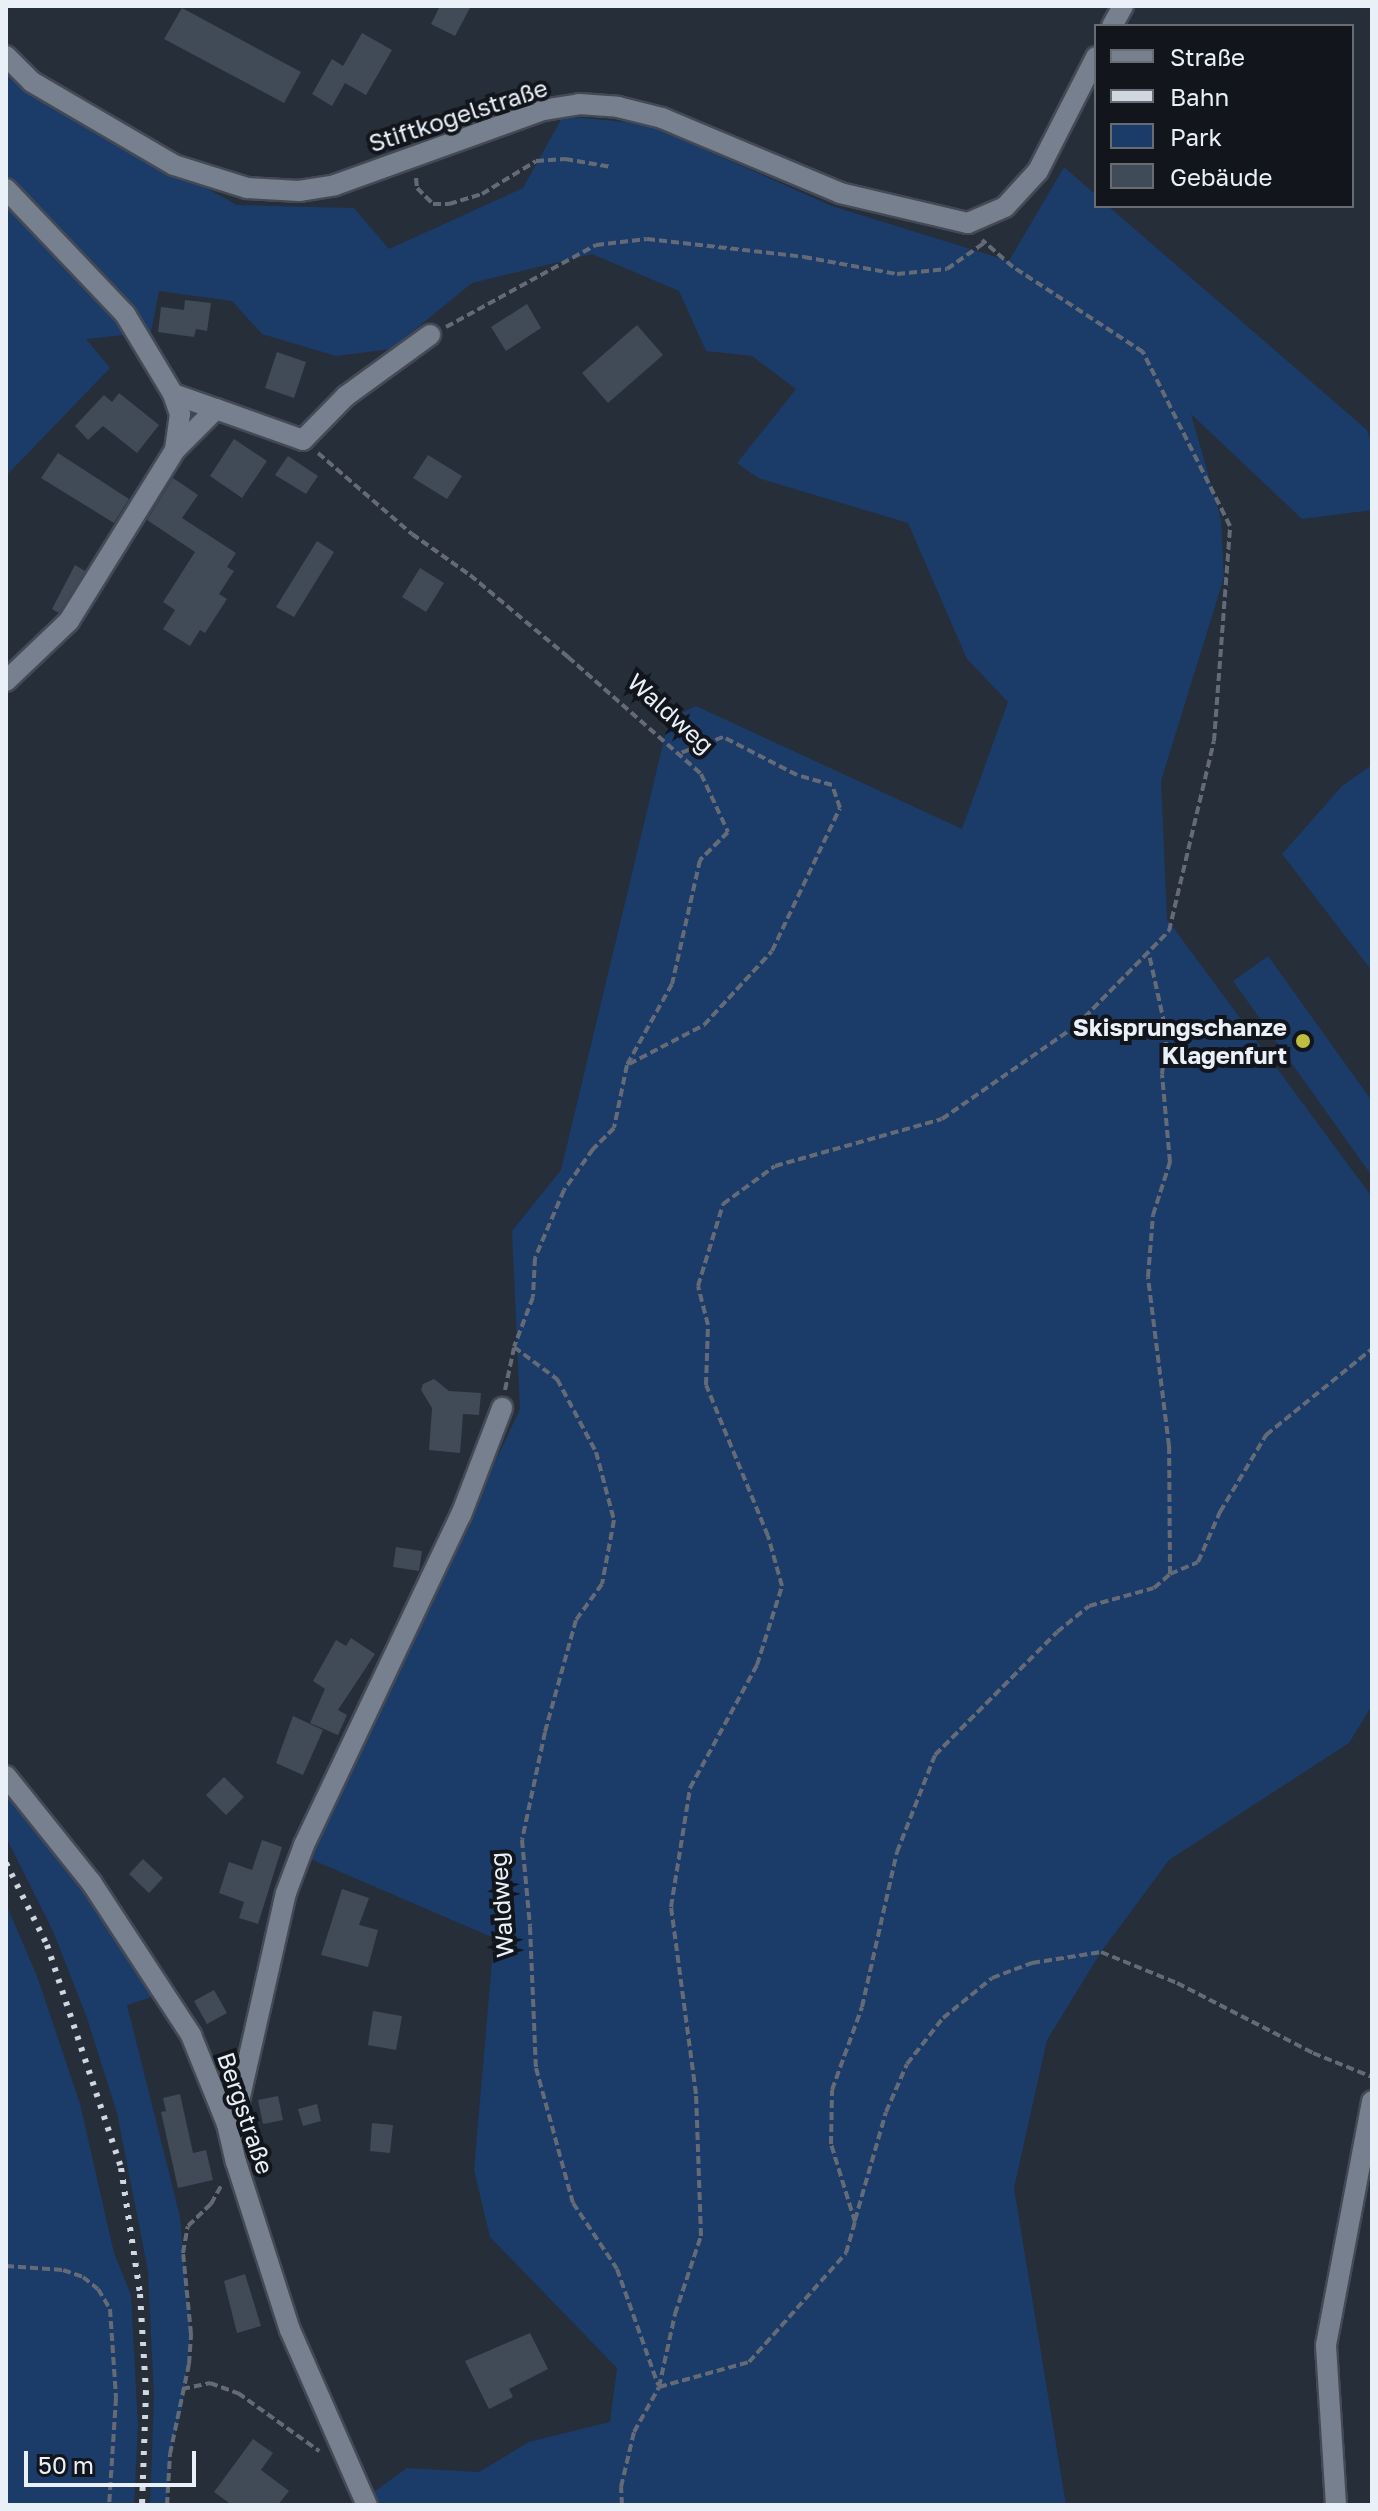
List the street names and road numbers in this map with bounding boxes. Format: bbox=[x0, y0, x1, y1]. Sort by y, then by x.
street label: Stiftkogelstraße bbox=[365, 73, 551, 157]
street label: Waldweg bbox=[622, 667, 720, 759]
street label: Waldweg bbox=[483, 1851, 519, 1959]
street label: Bergstraße bbox=[212, 2048, 280, 2178]

